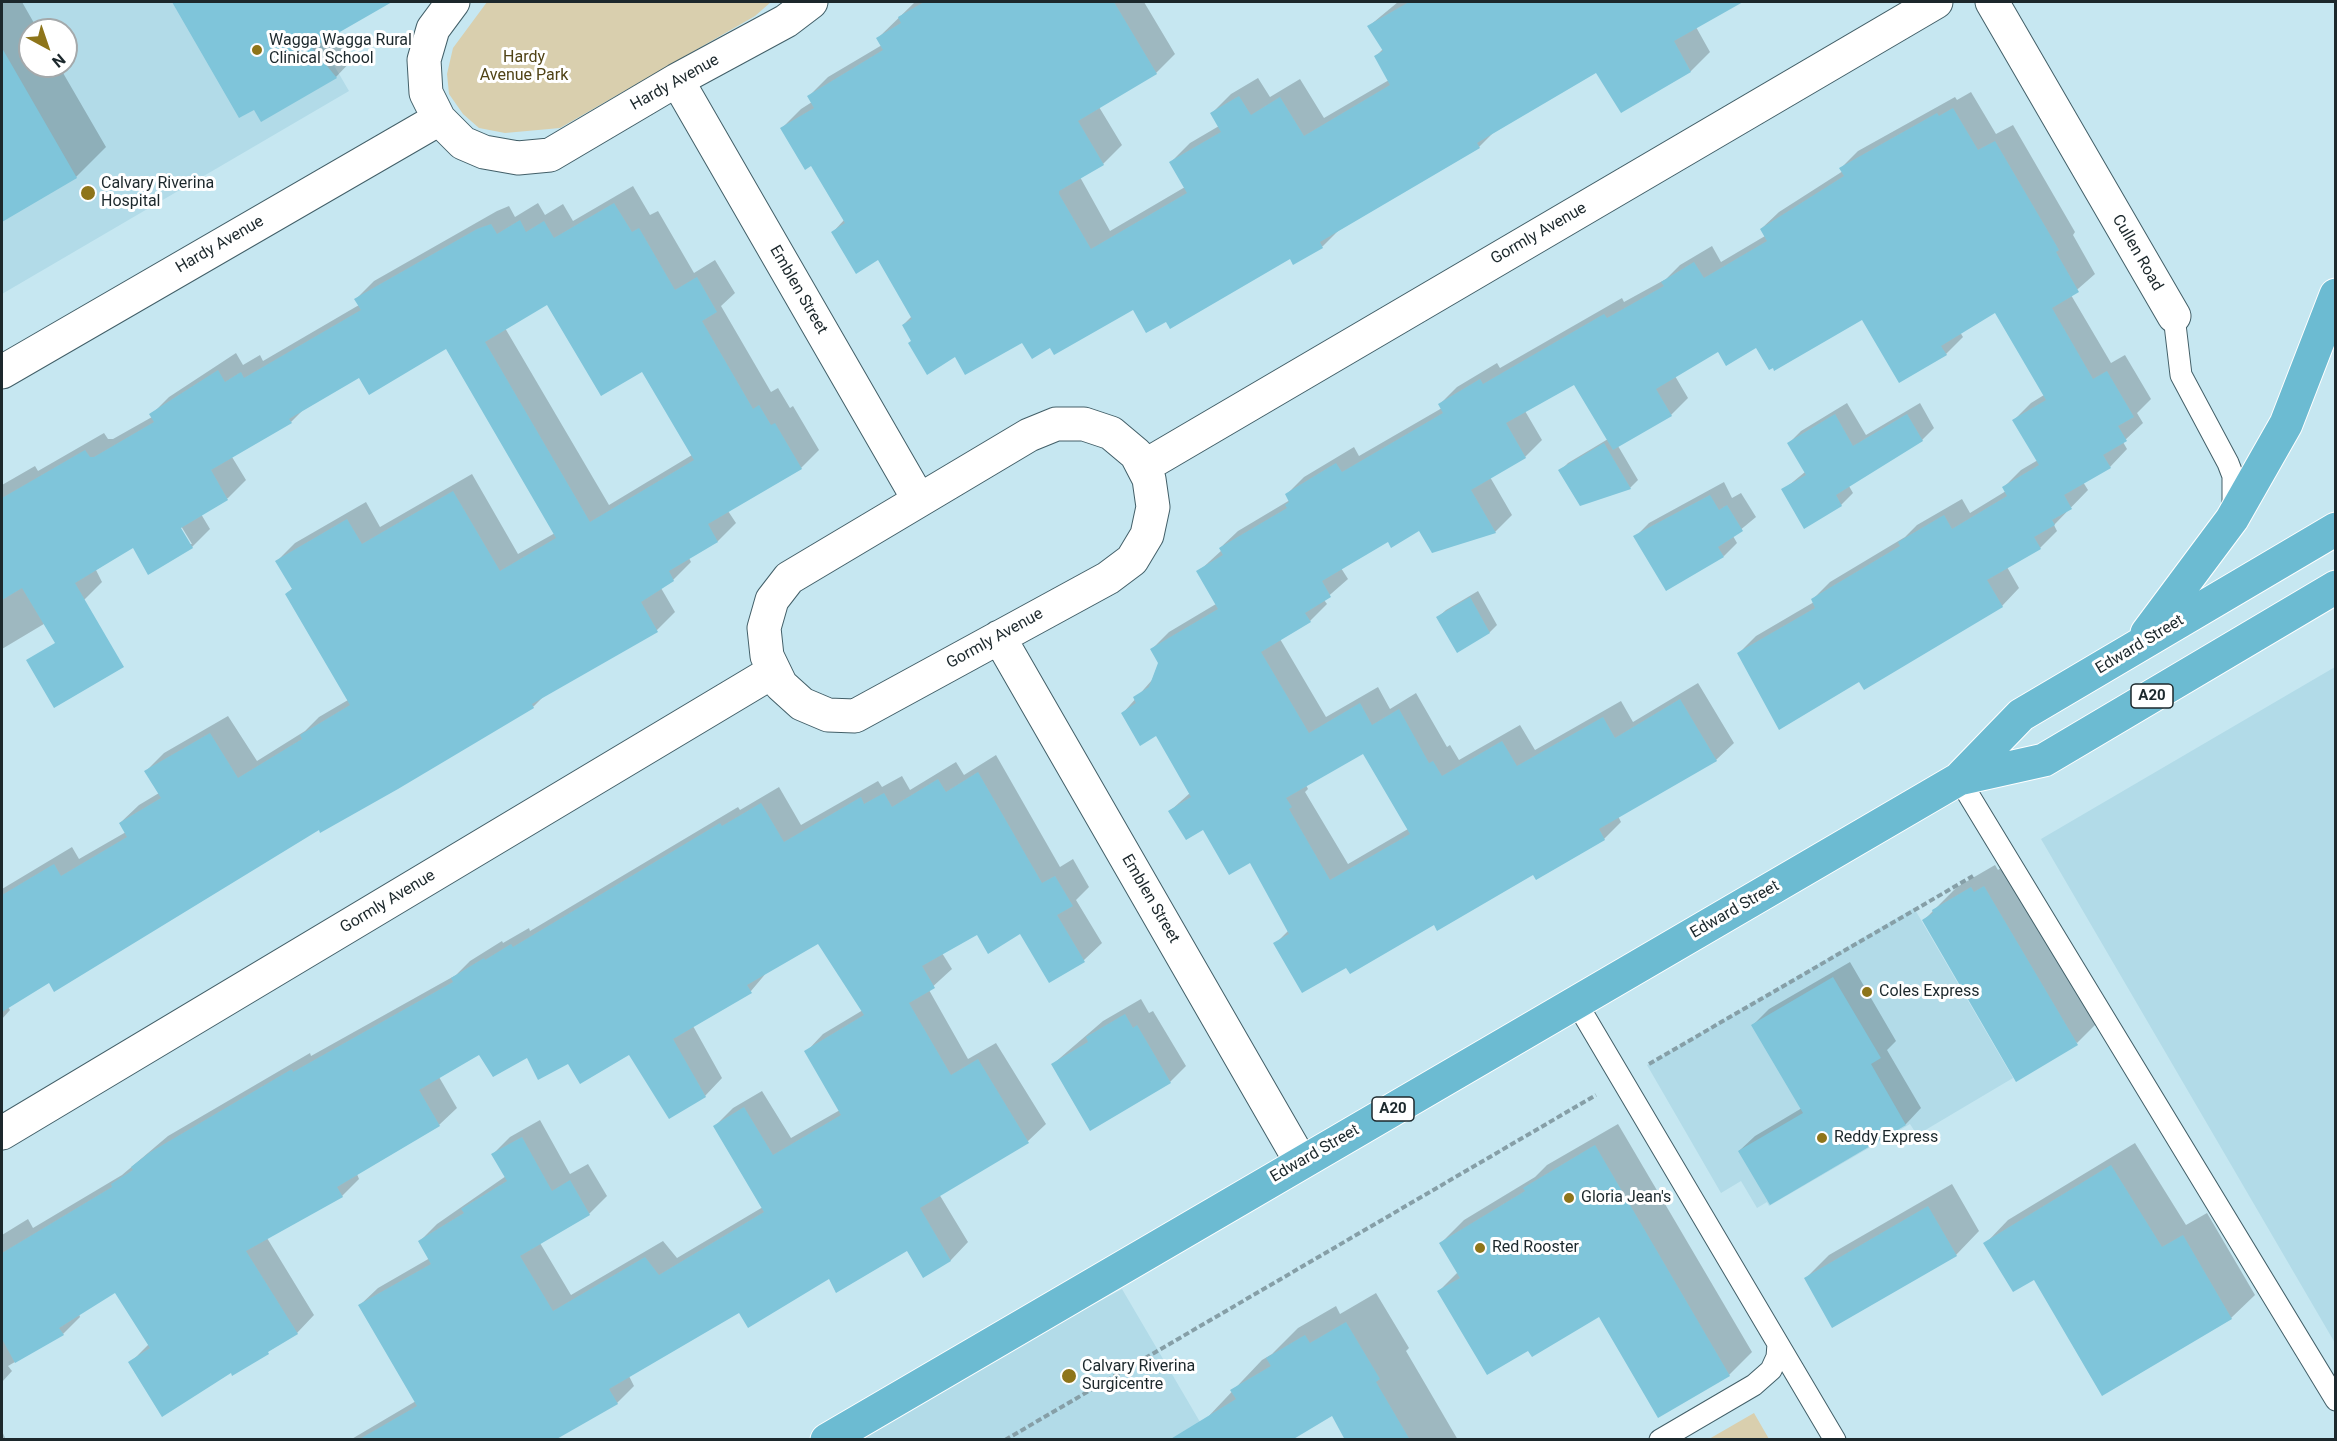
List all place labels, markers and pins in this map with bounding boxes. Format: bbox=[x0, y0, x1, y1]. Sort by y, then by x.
place label: Wagga Wagga Rural Clinical School bbox=[269, 31, 412, 69]
marker: Wagga Wagga Rural Clinical School bbox=[250, 43, 264, 57]
place label: Calvary Riverina Hospital bbox=[101, 174, 214, 212]
marker: Calvary Riverina Hospital bbox=[79, 184, 97, 202]
place label: Coles Express bbox=[1879, 982, 1979, 1002]
marker: Coles Express bbox=[1860, 985, 1874, 999]
place label: Reddy Express bbox=[1834, 1128, 1938, 1148]
marker: Reddy Express bbox=[1815, 1131, 1829, 1145]
place label: Gloria Jean's bbox=[1581, 1188, 1671, 1208]
marker: Gloria Jean's bbox=[1562, 1191, 1576, 1205]
place label: Red Rooster bbox=[1492, 1238, 1579, 1258]
marker: Red Rooster bbox=[1473, 1241, 1487, 1255]
place label: Calvary Riverina Surgicentre bbox=[1082, 1357, 1195, 1395]
marker: Calvary Riverina Surgicentre bbox=[1060, 1367, 1078, 1385]

